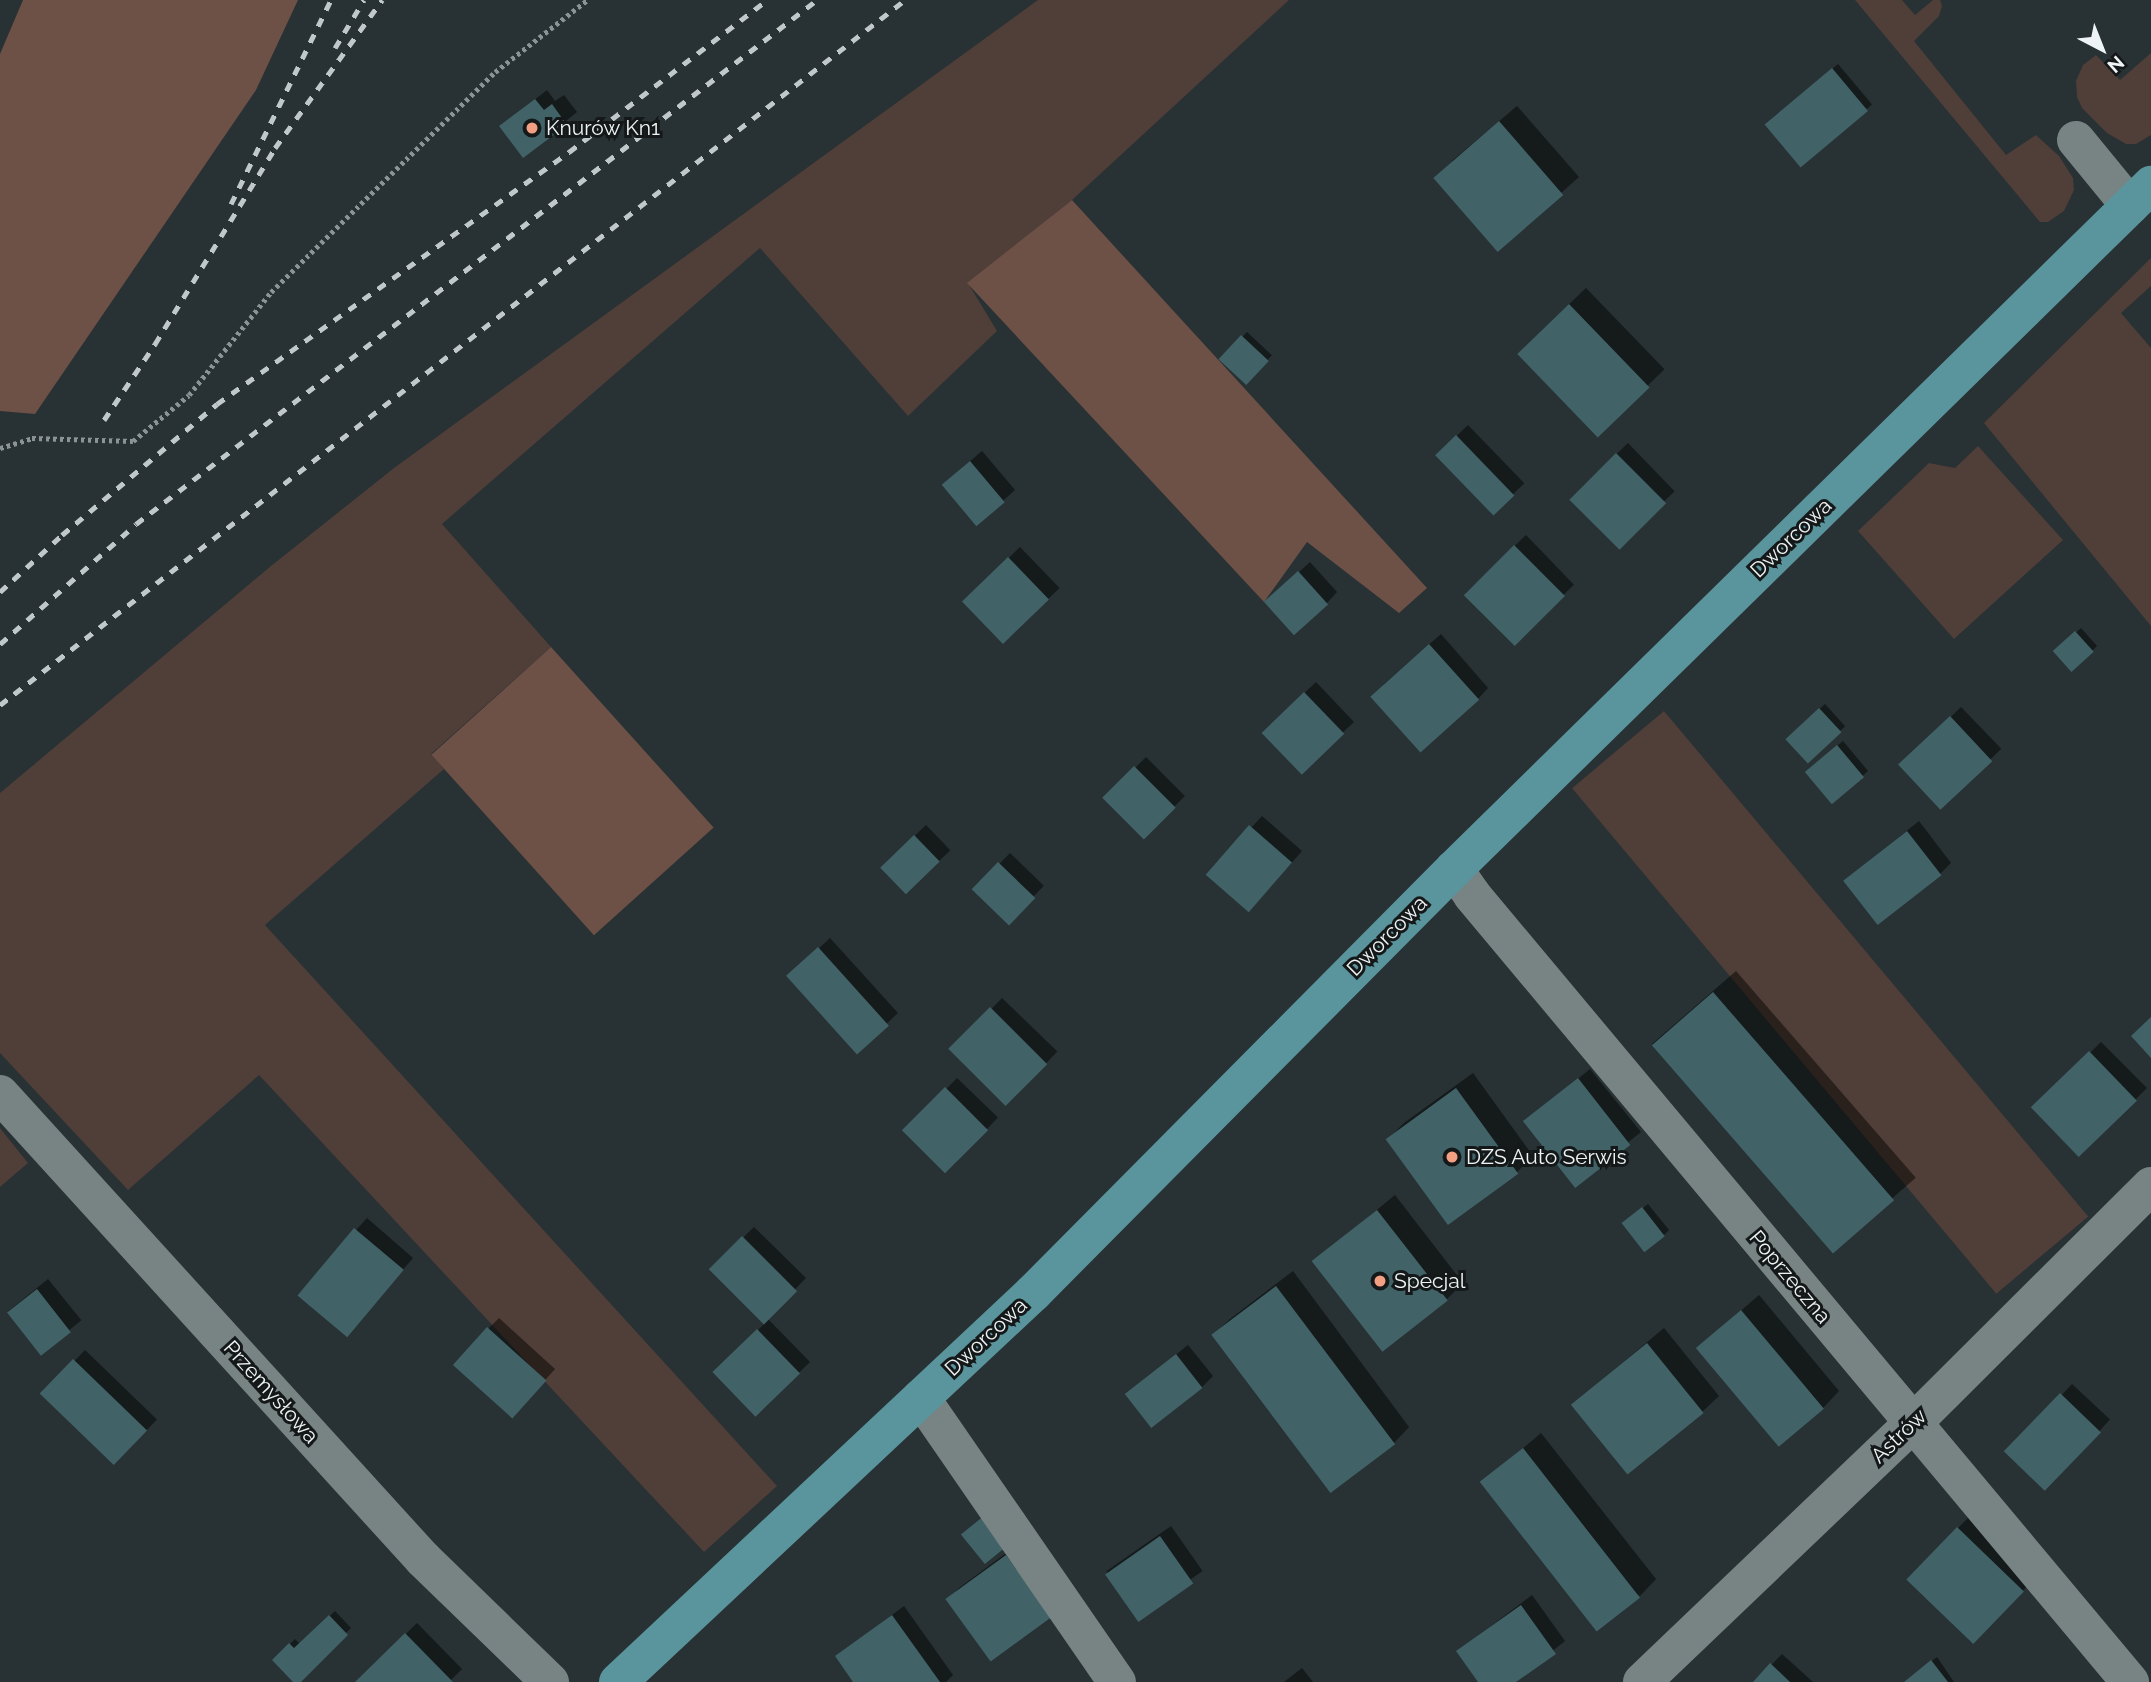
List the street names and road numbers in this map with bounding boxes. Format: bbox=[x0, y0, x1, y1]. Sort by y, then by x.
street label: Dworcowa bbox=[1745, 493, 1837, 583]
street label: Dworcowa bbox=[1342, 891, 1432, 981]
street label: Poprzeczna bbox=[1744, 1225, 1836, 1329]
street label: Dworcowa bbox=[940, 1293, 1032, 1381]
street label: Przemysłowa bbox=[218, 1335, 324, 1449]
street label: Astrów bbox=[1866, 1404, 1932, 1468]

